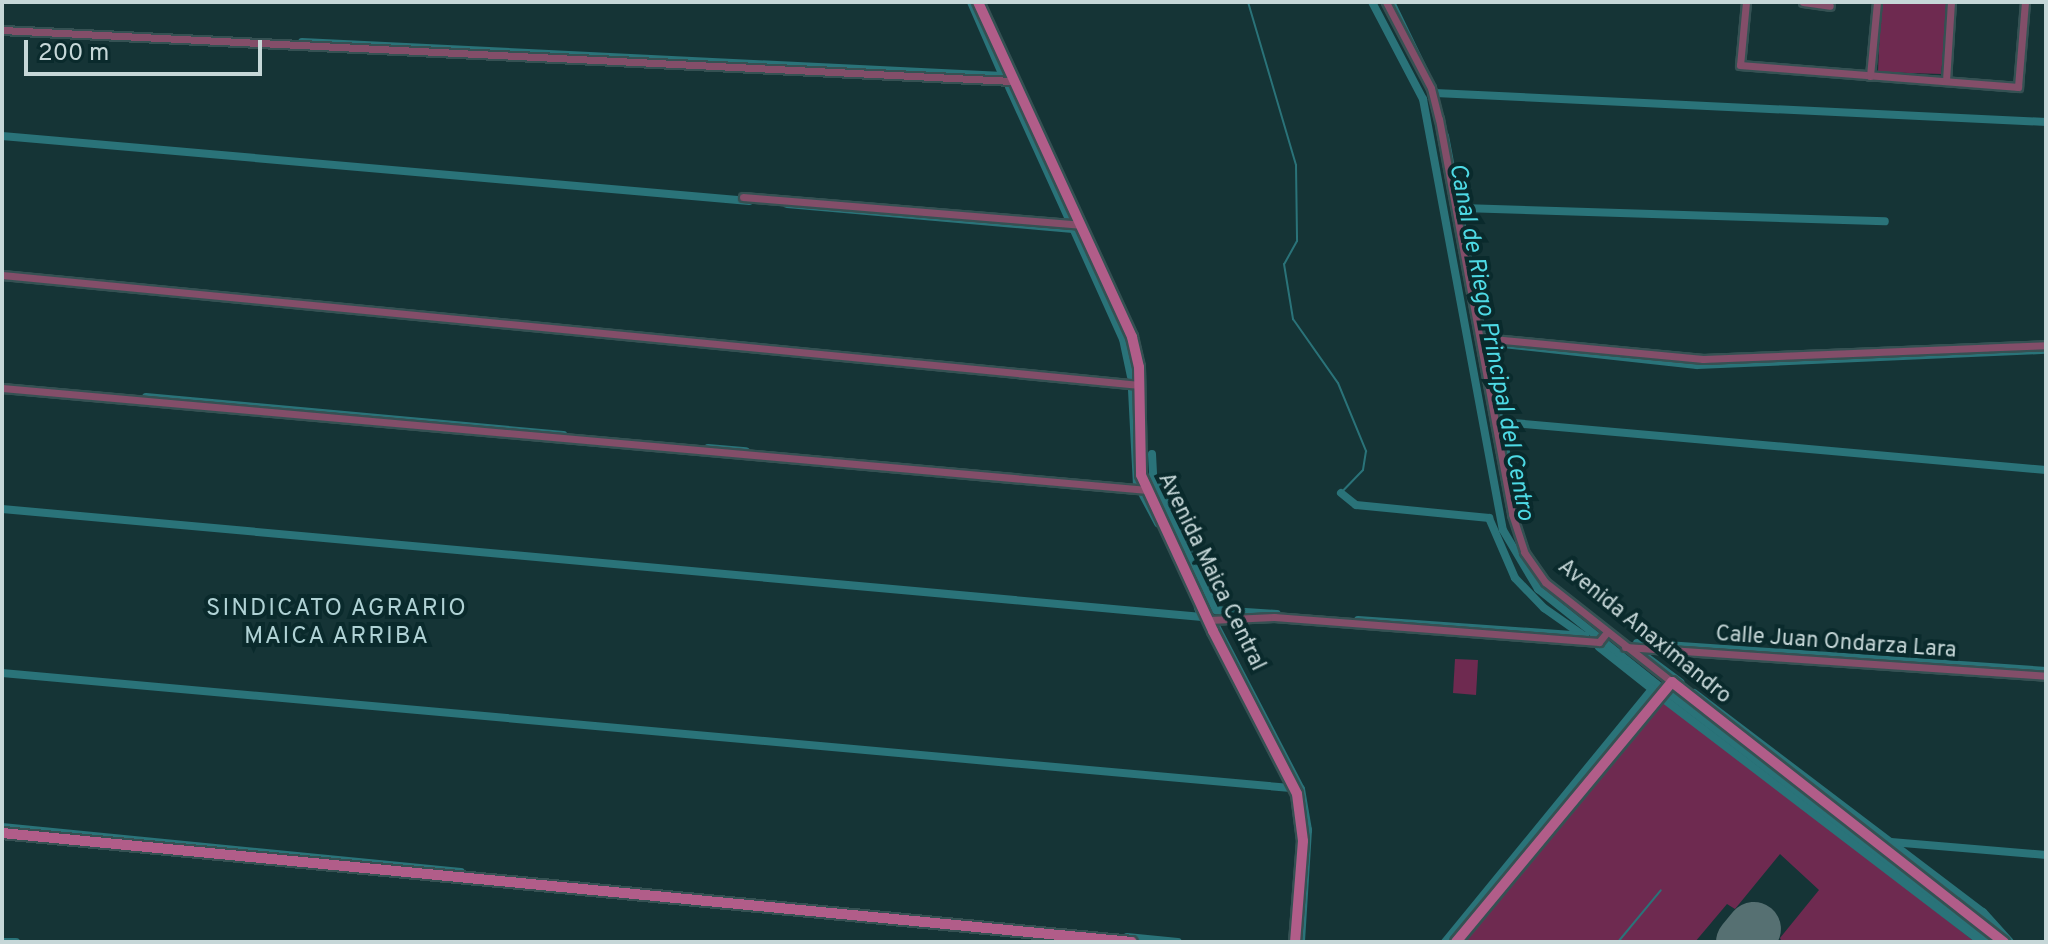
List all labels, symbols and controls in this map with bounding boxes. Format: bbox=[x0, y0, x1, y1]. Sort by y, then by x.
scale bar bbox=[28, 24, 266, 74]
text: 200 m bbox=[38, 39, 109, 69]
water label: Canal de Riego Principal del Centro bbox=[1441, 161, 1539, 523]
street label: Avenida Maica Central bbox=[1152, 469, 1270, 675]
street label: Avenida Anaximandro bbox=[1552, 554, 1736, 710]
district label: SINDICATO AGRARIO MAICA ARRIBA bbox=[206, 596, 468, 652]
street label: Calle Juan Ondarza Lara bbox=[1715, 621, 1957, 665]

